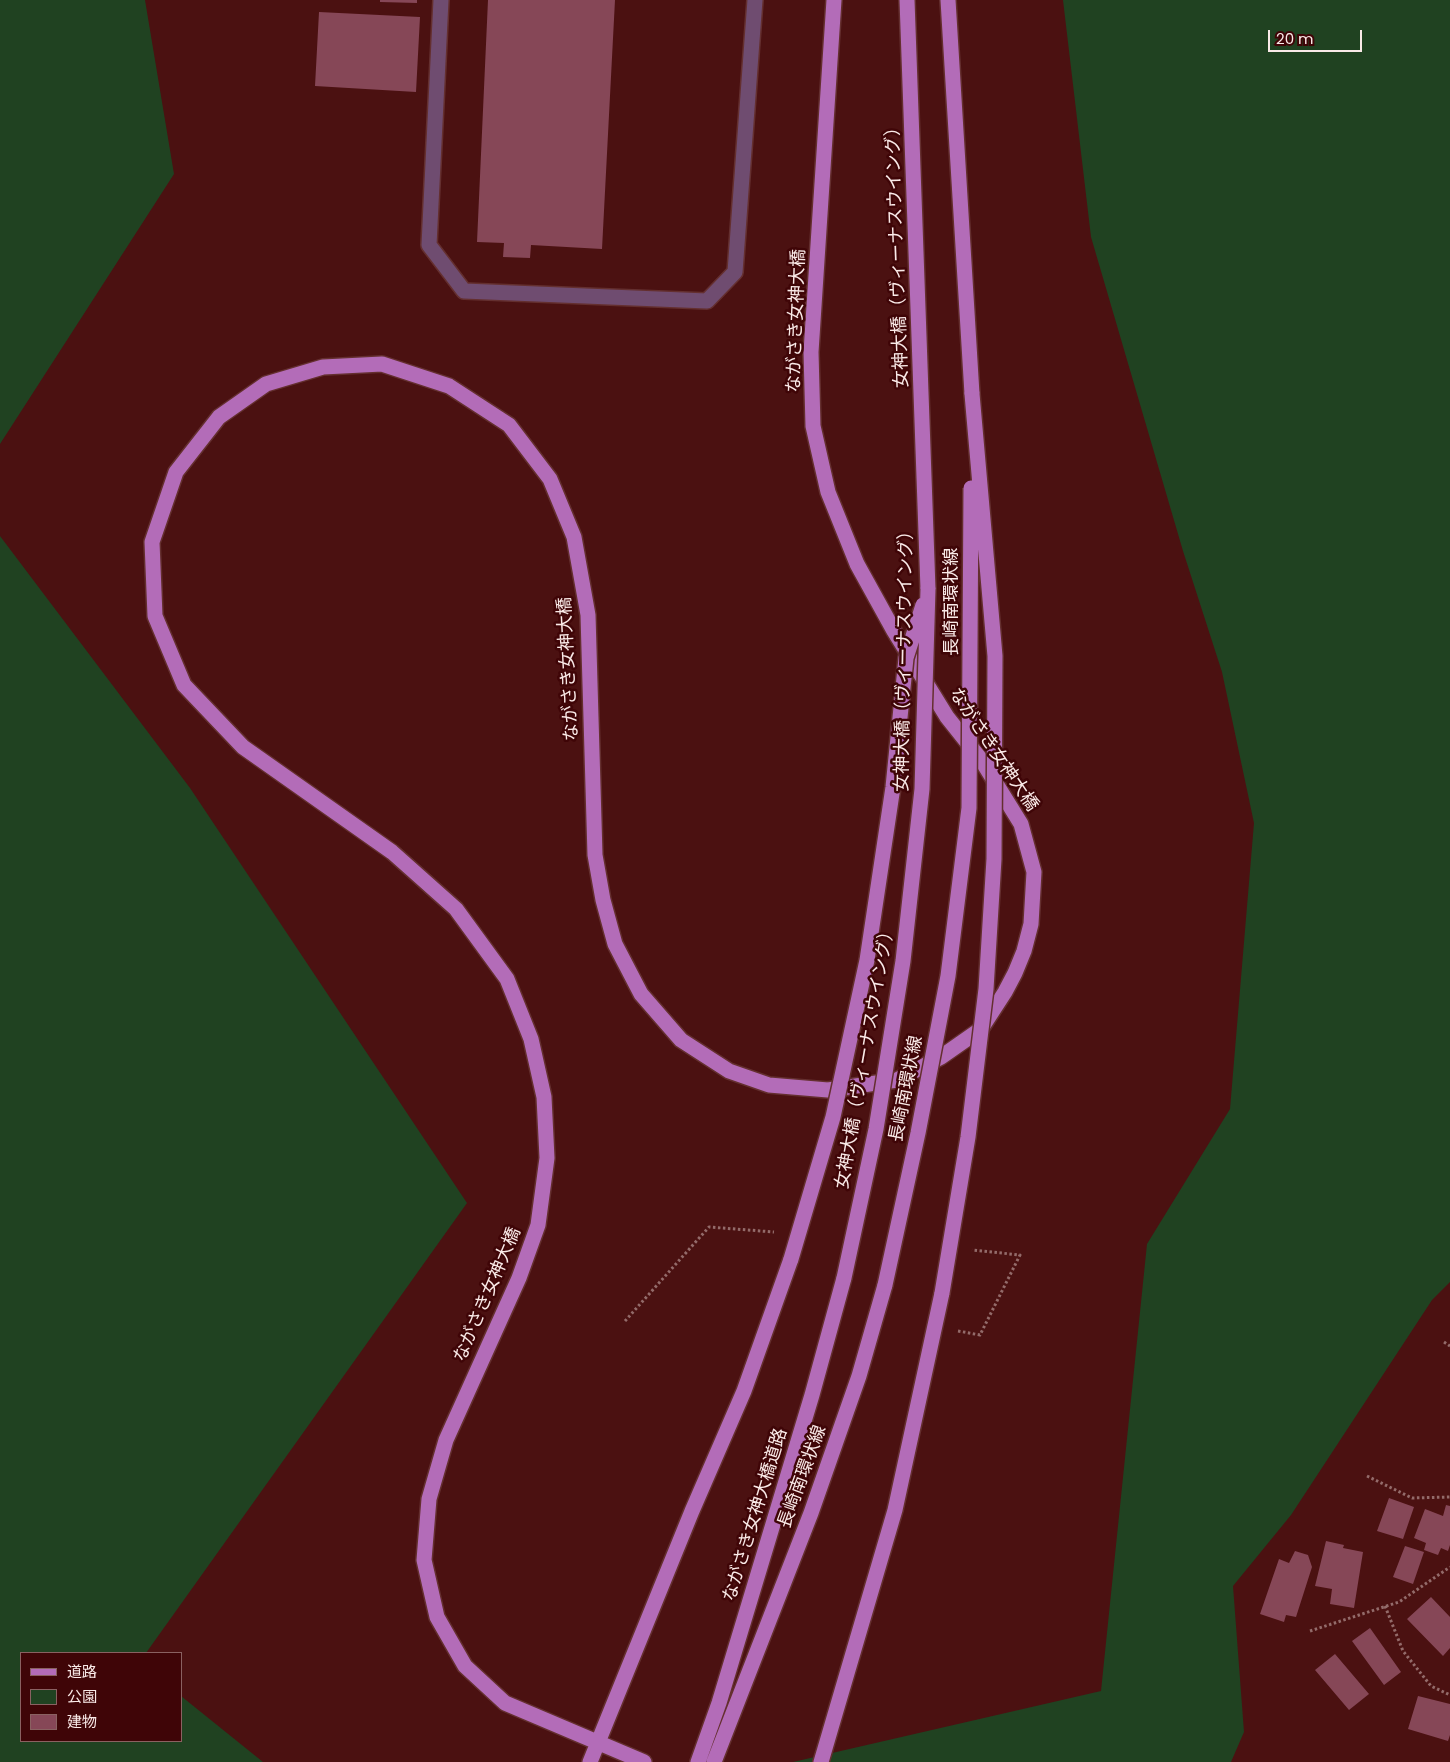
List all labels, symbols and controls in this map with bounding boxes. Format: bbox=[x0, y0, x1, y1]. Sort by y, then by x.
scale bar bbox=[1270, 20, 1364, 52]
text: 20 m bbox=[1276, 28, 1314, 49]
street label: 女神大橋（ヴィーナスウイング） bbox=[882, 118, 914, 388]
street label: ながさき女神大橋 bbox=[784, 249, 810, 393]
street label: 女神大橋（ヴィーナスウイング） bbox=[892, 522, 918, 792]
street label: 長崎南環状線 bbox=[941, 548, 963, 656]
street label: ながさき女神大橋 bbox=[554, 597, 584, 741]
street label: ながさき女神大橋 bbox=[944, 684, 1042, 816]
street label: 女神大橋（ヴィーナスウイング） bbox=[832, 921, 900, 1191]
street label: 長崎南環状線 bbox=[886, 1034, 928, 1144]
street label: ながさき女神大橋 bbox=[450, 1225, 526, 1365]
street label: 長崎南環状線 bbox=[774, 1423, 832, 1531]
street label: ながさき女神大橋道路 bbox=[719, 1426, 793, 1604]
legend bbox=[20, 1652, 182, 1742]
text: 道路 bbox=[67, 1661, 97, 1682]
text: 公園 bbox=[67, 1686, 97, 1707]
text: 建物 bbox=[67, 1711, 97, 1732]

